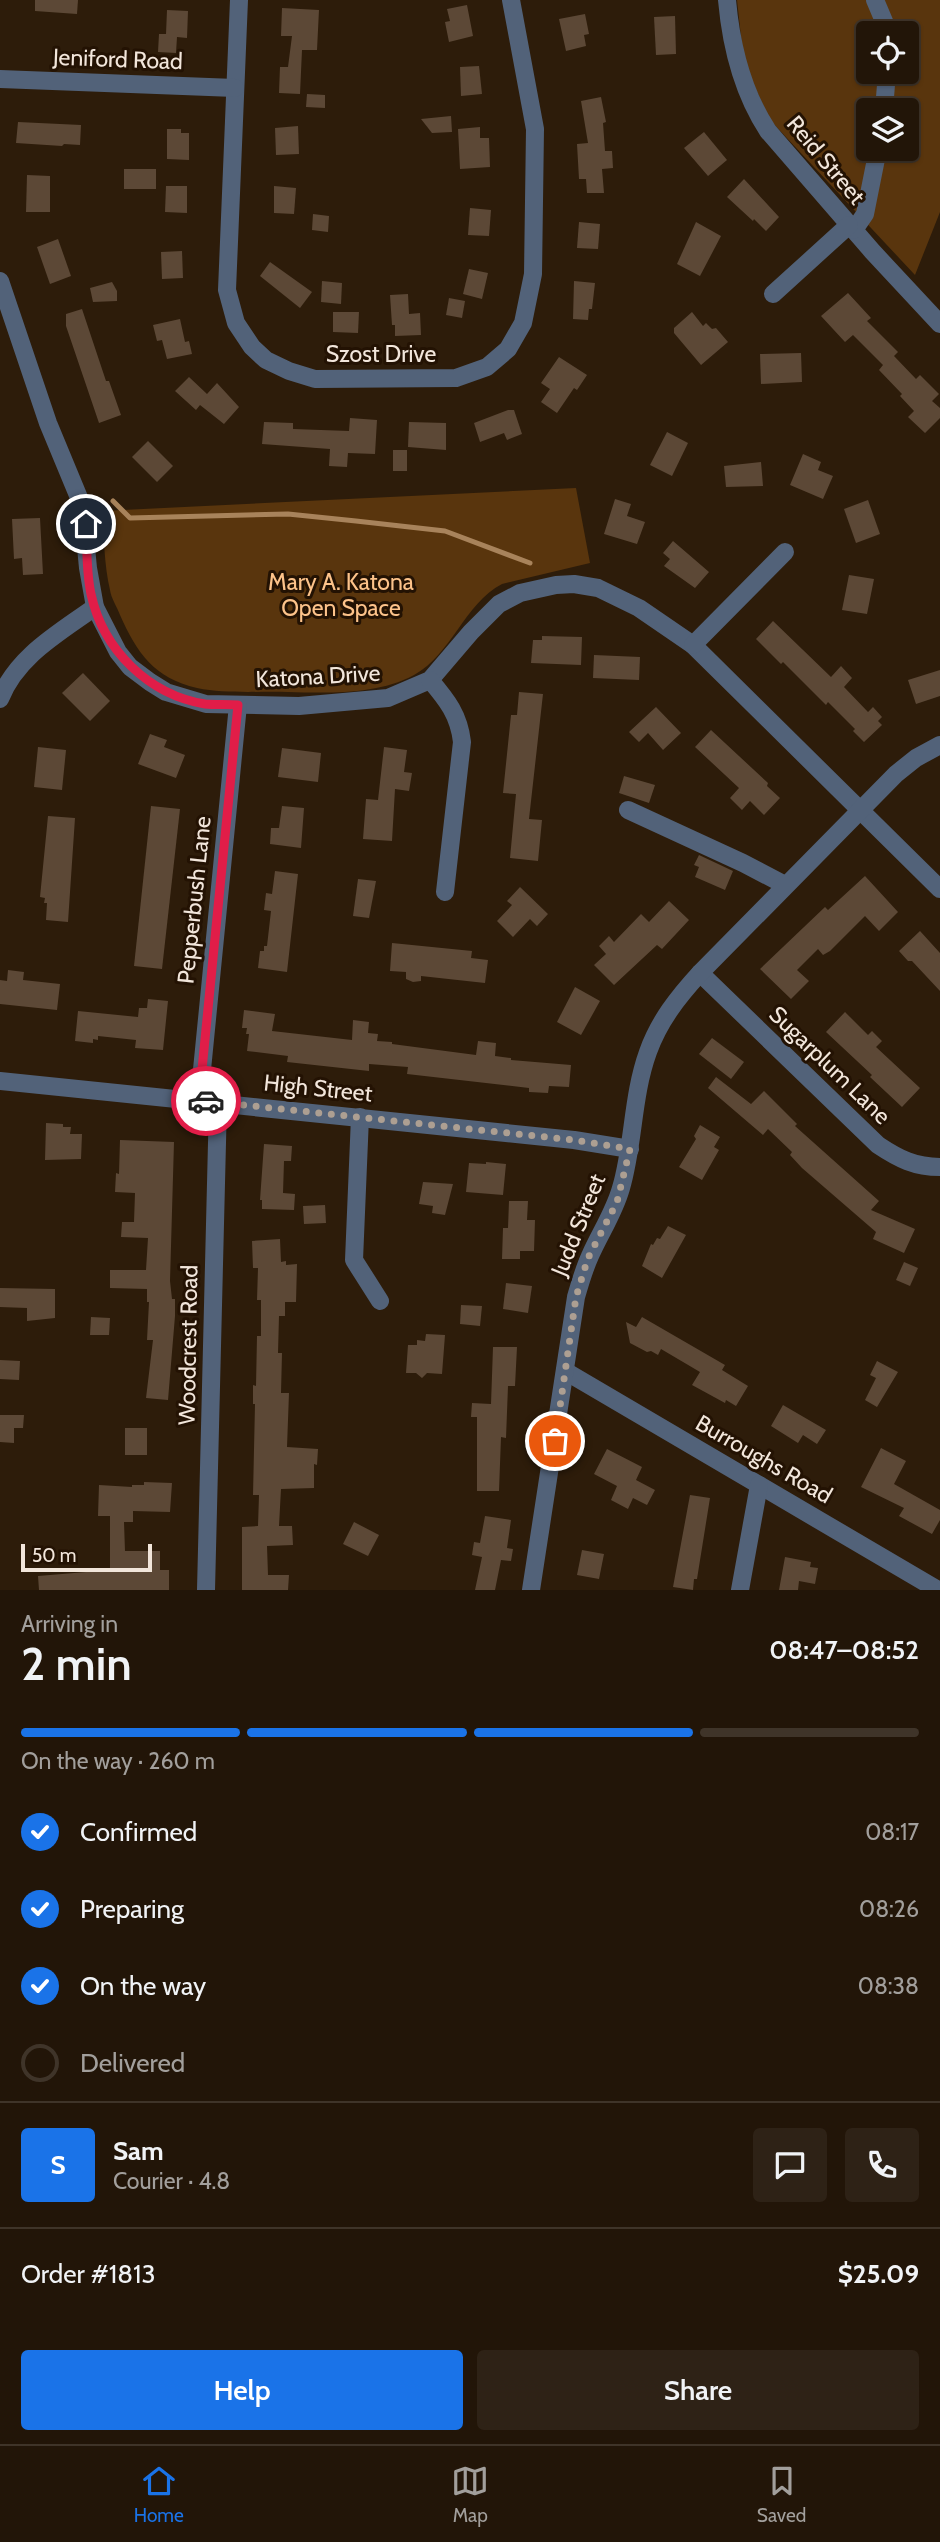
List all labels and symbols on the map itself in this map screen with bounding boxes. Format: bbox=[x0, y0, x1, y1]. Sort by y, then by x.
street label: Jeniford Road bbox=[52, 43, 183, 75]
street label: Reid Street bbox=[781, 110, 871, 210]
street label: Szost Drive bbox=[326, 340, 436, 368]
pin bbox=[56, 494, 116, 554]
park label: Mary A. Katona Open Space bbox=[268, 568, 414, 622]
street label: Katona Drive bbox=[255, 659, 381, 693]
street label: Pepperbush Lane bbox=[171, 815, 217, 985]
street label: Sugarplum Lane bbox=[763, 1000, 897, 1130]
courier bbox=[171, 1066, 241, 1136]
street label: High Street bbox=[262, 1068, 374, 1108]
street label: Judd Street bbox=[545, 1170, 611, 1281]
street label: Woodcrest Road bbox=[173, 1265, 203, 1425]
street label: Burroughs Road bbox=[691, 1409, 837, 1509]
pin bbox=[525, 1411, 585, 1471]
scale bar bbox=[21, 1541, 152, 1573]

